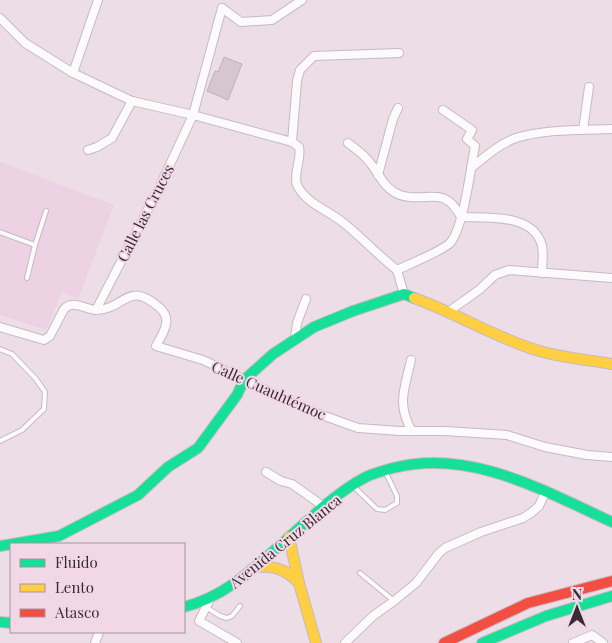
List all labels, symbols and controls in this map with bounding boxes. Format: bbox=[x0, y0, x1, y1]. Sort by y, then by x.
street label: Calle las Cruces bbox=[112, 161, 178, 265]
street label: Calle Cuauhtémoc bbox=[209, 356, 329, 424]
street label: Avenida Cruz Blanca bbox=[224, 489, 346, 593]
legend bbox=[10, 543, 185, 633]
text: Fluido bbox=[55, 552, 98, 572]
text: Lento bbox=[55, 577, 94, 597]
north arrow bbox=[552, 583, 602, 633]
text: N bbox=[572, 585, 582, 604]
text: Atasco bbox=[54, 602, 99, 622]

